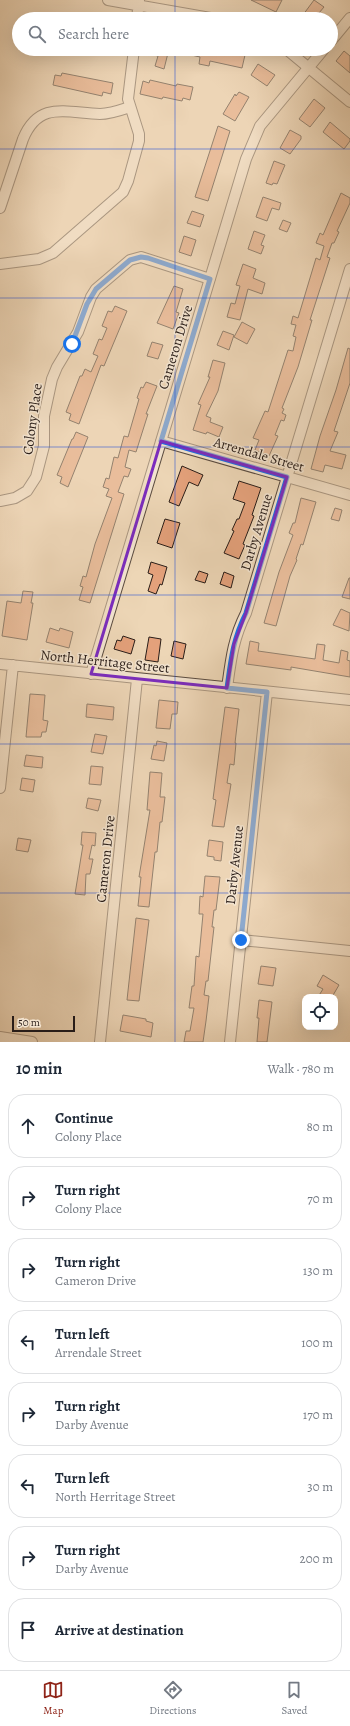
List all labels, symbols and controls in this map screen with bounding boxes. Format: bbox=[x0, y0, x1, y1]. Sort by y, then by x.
search box bbox=[12, 12, 338, 56]
icon: search bbox=[26, 23, 48, 45]
text: Search here bbox=[58, 24, 129, 44]
street label: Cameron Drive bbox=[154, 303, 197, 392]
route start bbox=[63, 335, 81, 353]
street label: Colony Place bbox=[18, 382, 47, 456]
street label: Arrendale Street bbox=[210, 432, 307, 477]
street label: Darby Avenue bbox=[236, 491, 277, 573]
street label: North Herritage Street bbox=[39, 645, 171, 678]
street label: Cameron Drive bbox=[91, 815, 120, 903]
street label: Darby Avenue bbox=[221, 825, 248, 905]
route end bbox=[232, 931, 250, 949]
map controls bbox=[302, 994, 338, 1030]
button: locate bbox=[302, 994, 338, 1030]
scale bar bbox=[12, 1014, 75, 1033]
text: 50 m bbox=[18, 1015, 40, 1030]
text: 10 min bbox=[16, 1057, 62, 1080]
text: Walk · 780 m bbox=[267, 1060, 334, 1077]
text: Continue bbox=[55, 1108, 113, 1128]
icon: ahead bbox=[17, 1115, 39, 1137]
text: 80 m bbox=[306, 1118, 333, 1135]
text: Colony Place bbox=[55, 1128, 122, 1145]
text: Turn right bbox=[55, 1180, 120, 1200]
icon: right bbox=[17, 1187, 39, 1209]
text: 70 m bbox=[307, 1190, 333, 1207]
text: Colony Place bbox=[55, 1200, 122, 1217]
text: Turn right bbox=[55, 1252, 120, 1272]
icon: right bbox=[17, 1259, 39, 1281]
text: 130 m bbox=[303, 1262, 333, 1279]
text: Cameron Drive bbox=[55, 1272, 136, 1289]
text: Turn left bbox=[55, 1324, 110, 1344]
icon: left bbox=[17, 1331, 39, 1353]
text: 100 m bbox=[301, 1334, 333, 1351]
text: Arrendale Street bbox=[55, 1344, 142, 1361]
text: Turn right bbox=[55, 1396, 120, 1416]
icon: right bbox=[17, 1403, 39, 1425]
text: 170 m bbox=[303, 1406, 333, 1423]
text: Darby Avenue bbox=[55, 1416, 129, 1433]
text: Turn left bbox=[55, 1468, 110, 1488]
icon: left bbox=[17, 1475, 39, 1497]
text: 30 m bbox=[307, 1478, 333, 1495]
text: North Herritage Street bbox=[55, 1488, 176, 1505]
text: Turn right bbox=[55, 1540, 120, 1560]
icon: right bbox=[17, 1547, 39, 1569]
text: 200 m bbox=[300, 1550, 333, 1567]
text: Darby Avenue bbox=[55, 1560, 129, 1577]
icon: arrive bbox=[17, 1619, 39, 1641]
text: Arrive at destination bbox=[55, 1620, 184, 1640]
tab: Map bbox=[42, 1679, 64, 1718]
tab: Directions bbox=[149, 1679, 197, 1718]
tab: Saved bbox=[281, 1679, 308, 1718]

